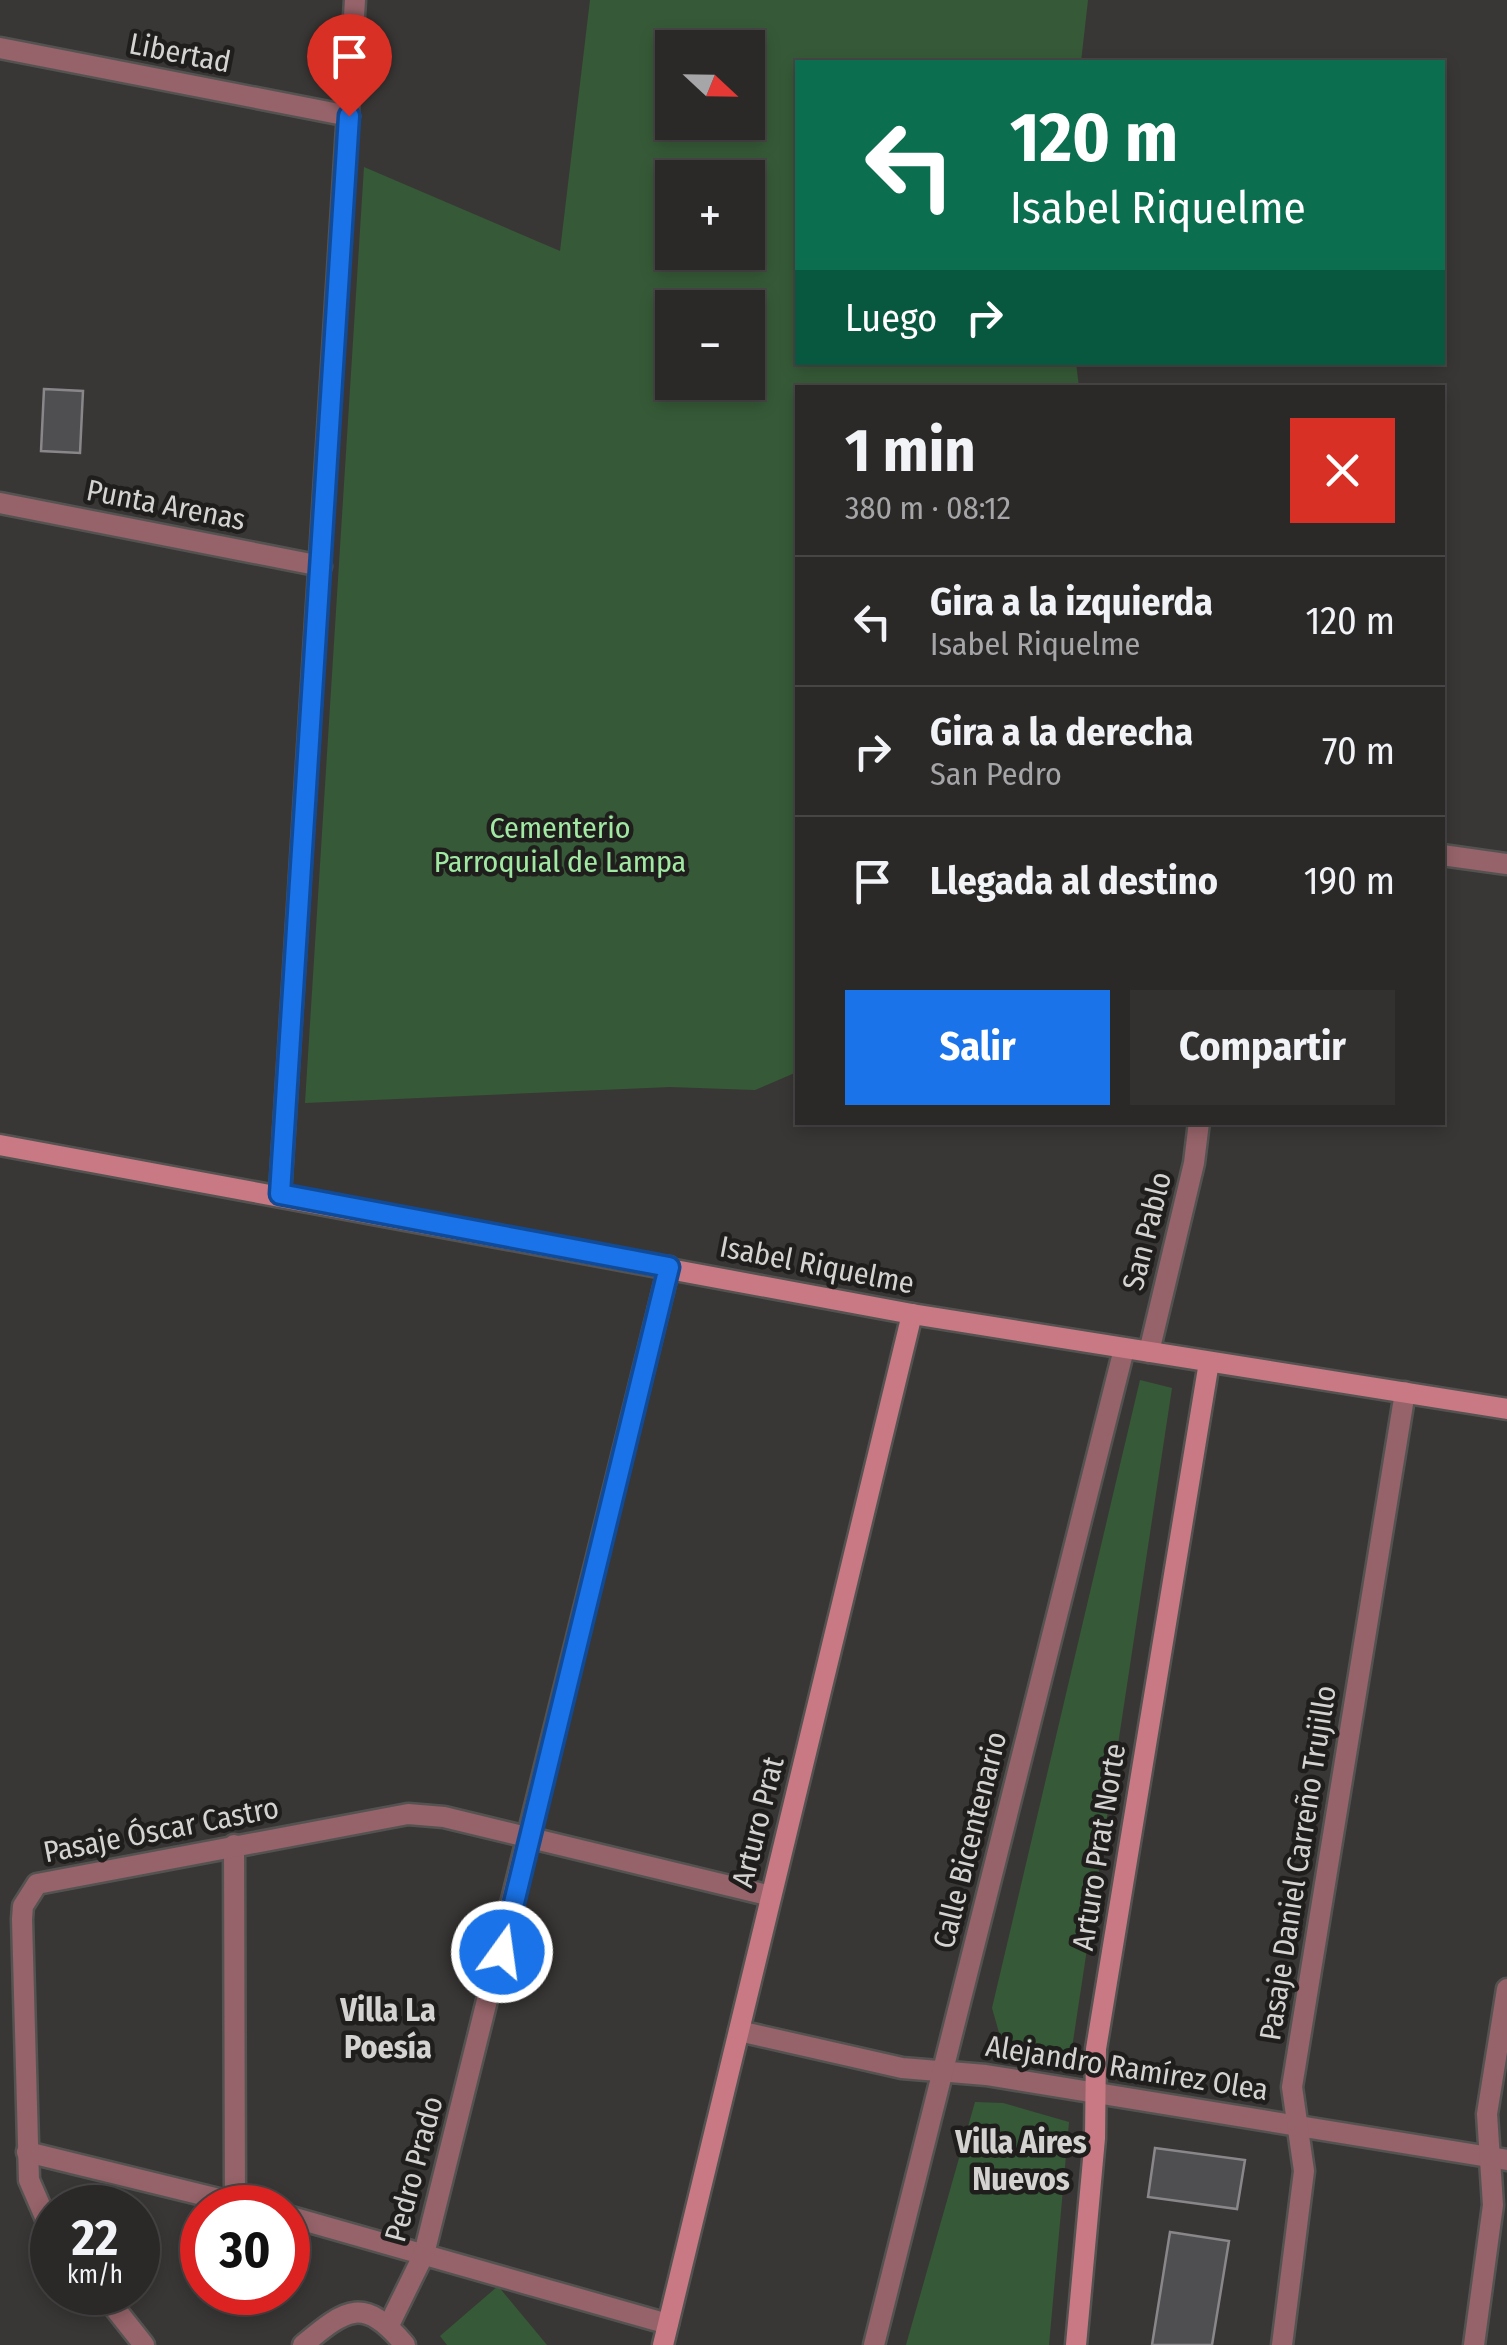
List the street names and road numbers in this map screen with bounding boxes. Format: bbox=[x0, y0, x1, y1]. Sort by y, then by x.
street label: Libertad bbox=[126, 26, 234, 80]
street label: Punta Arenas bbox=[83, 472, 249, 538]
street label: San Pablo bbox=[1115, 1168, 1179, 1294]
street label: Isabel Riquelme bbox=[717, 1229, 917, 1301]
street label: Pasaje Daniel Carreño Trujillo bbox=[1252, 1683, 1344, 2043]
street label: Calle Bicentenario bbox=[926, 1728, 1014, 1952]
street label: Arturo Prat Norte bbox=[1065, 1741, 1133, 1953]
street label: Arturo Prat bbox=[724, 1753, 792, 1891]
street label: Pasaje Óscar Castro bbox=[40, 1790, 282, 1870]
street label: Alejandro Ramírez Olea bbox=[983, 2028, 1271, 2108]
street label: Pedro Prado bbox=[377, 2092, 451, 2246]

